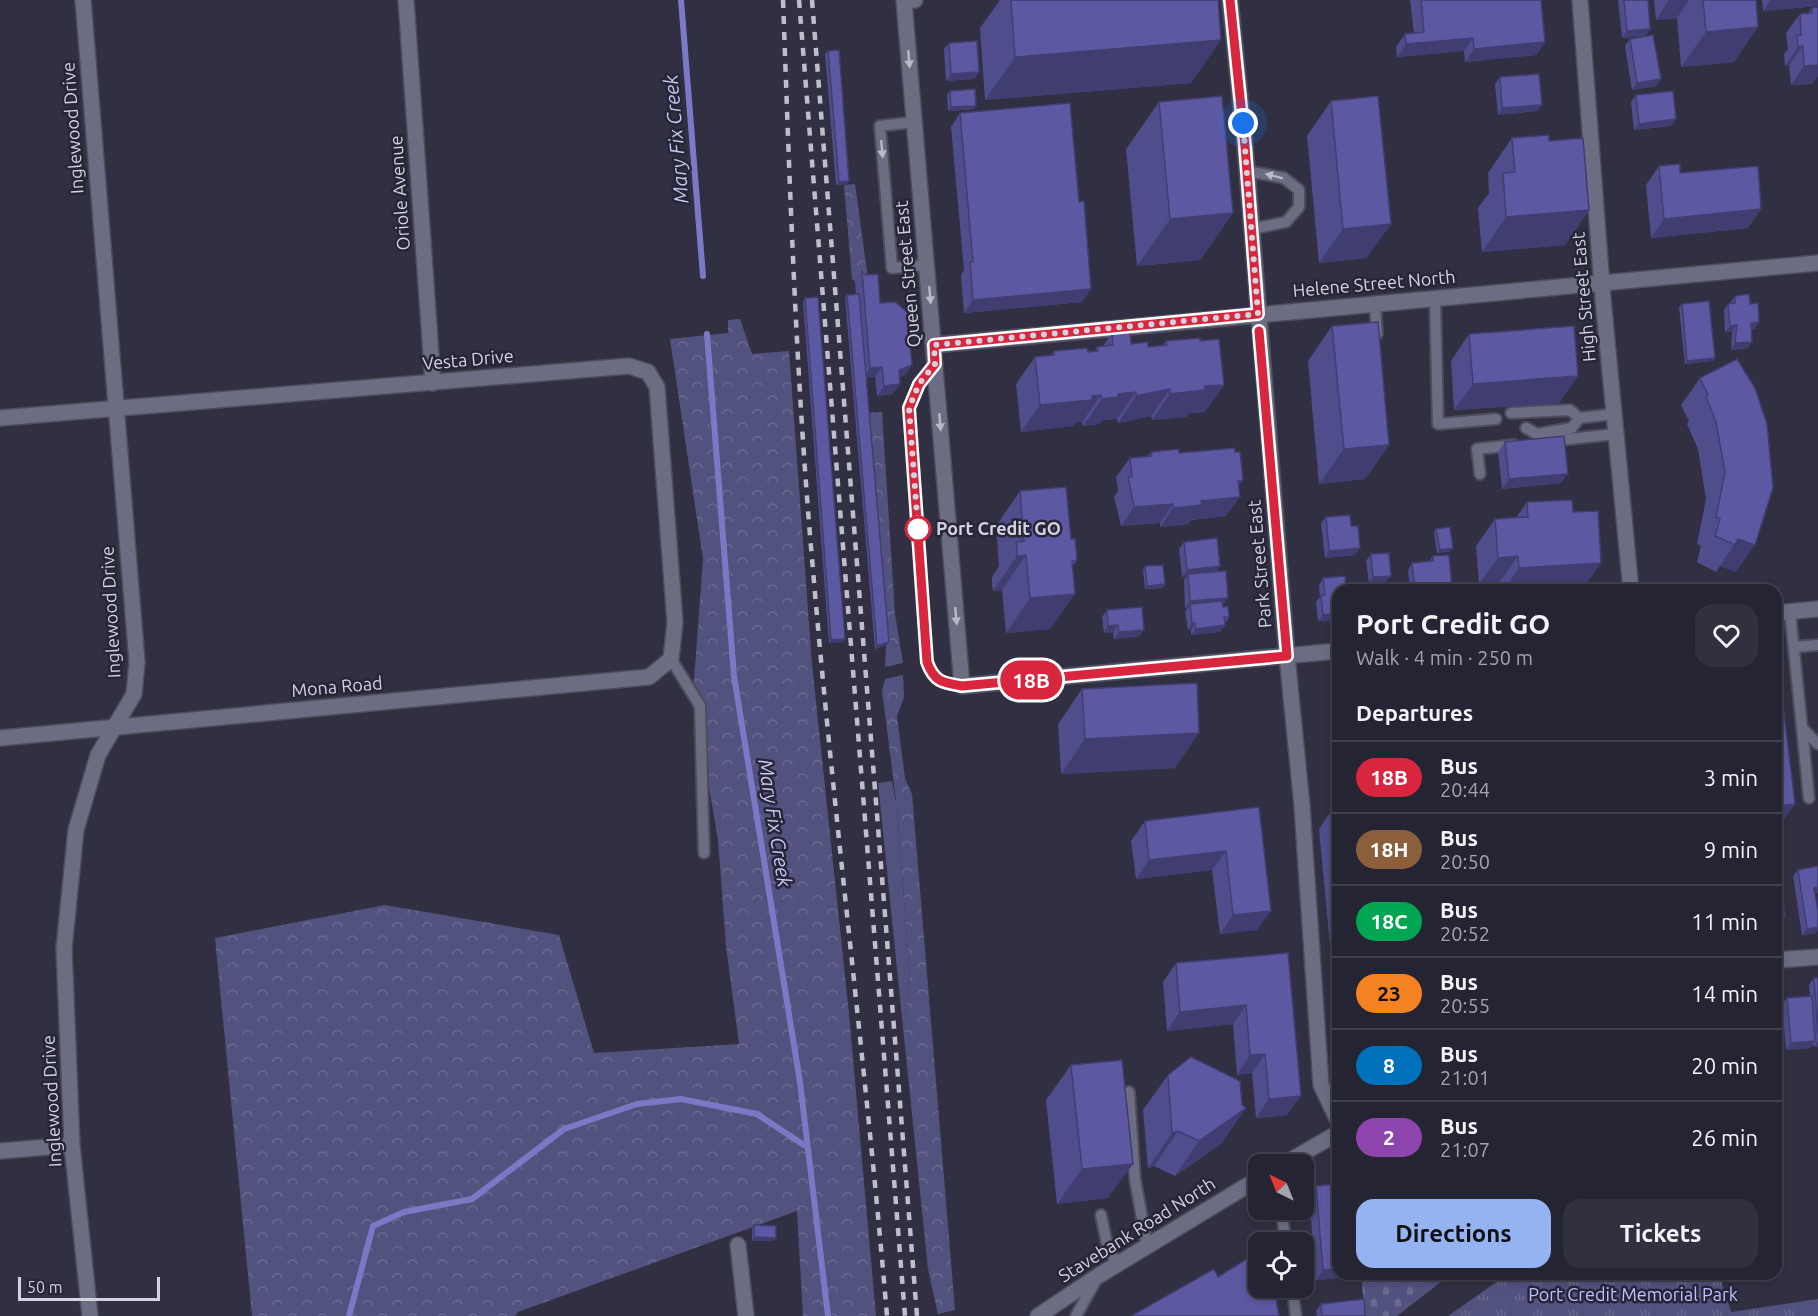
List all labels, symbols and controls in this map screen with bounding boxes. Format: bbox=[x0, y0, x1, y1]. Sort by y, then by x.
one-way arrow bbox=[904, 50, 914, 69]
street label: Inglewood Drive bbox=[57, 61, 87, 195]
water label: Mary Fix Creek bbox=[658, 73, 693, 205]
your location bbox=[1228, 108, 1258, 138]
street label: Oriole Avenue bbox=[385, 135, 413, 251]
one-way arrow bbox=[877, 140, 887, 159]
one-way arrow bbox=[1265, 170, 1283, 180]
street label: Queen Street East bbox=[891, 200, 924, 348]
street label: High Street East bbox=[1567, 231, 1599, 363]
street label: Helene Street North bbox=[1292, 266, 1456, 300]
one-way arrow bbox=[925, 286, 935, 305]
street label: Vesta Drive bbox=[421, 345, 514, 373]
one-way arrow bbox=[935, 413, 945, 432]
street label: Park Street East bbox=[1243, 499, 1275, 629]
marker: Port Credit GO bbox=[905, 516, 931, 542]
place label: Port Credit GO bbox=[936, 518, 1061, 538]
street label: Inglewood Drive bbox=[97, 546, 123, 679]
button: heart bbox=[1695, 604, 1758, 667]
one-way arrow bbox=[952, 607, 961, 626]
text: Port Credit GO bbox=[1356, 608, 1550, 639]
text: Walk · 4 min · 250 m bbox=[1356, 646, 1533, 669]
line badge: 18B bbox=[996, 660, 1066, 700]
text: 18B bbox=[1012, 668, 1050, 692]
street label: Mona Road bbox=[291, 672, 383, 700]
text: Departures bbox=[1356, 700, 1473, 725]
text: Bus bbox=[1440, 753, 1478, 778]
water label: Mary Fix Creek bbox=[754, 757, 797, 889]
text: 18B bbox=[1370, 765, 1408, 789]
text: 3 min bbox=[1704, 765, 1758, 790]
text: 20:44 bbox=[1440, 778, 1490, 801]
text: Bus bbox=[1440, 825, 1478, 850]
text: 18H bbox=[1370, 837, 1408, 861]
text: 9 min bbox=[1704, 837, 1758, 862]
text: 20:50 bbox=[1440, 850, 1490, 873]
text: Bus bbox=[1440, 897, 1478, 922]
text: 18C bbox=[1370, 909, 1408, 933]
text: 11 min bbox=[1691, 909, 1758, 934]
text: 20:52 bbox=[1440, 922, 1490, 945]
text: Bus bbox=[1440, 969, 1478, 994]
text: 23 bbox=[1377, 981, 1401, 1005]
text: 14 min bbox=[1691, 981, 1758, 1006]
text: 20:55 bbox=[1440, 994, 1490, 1017]
street label: Inglewood Drive bbox=[38, 1035, 64, 1168]
text: Bus bbox=[1440, 1041, 1478, 1066]
text: 8 bbox=[1383, 1053, 1395, 1077]
text: 20 min bbox=[1691, 1053, 1758, 1078]
text: 21:01 bbox=[1440, 1066, 1490, 1089]
text: Bus bbox=[1440, 1113, 1478, 1138]
text: 2 bbox=[1383, 1125, 1395, 1149]
text: 26 min bbox=[1691, 1125, 1758, 1150]
text: 21:07 bbox=[1440, 1138, 1490, 1161]
north arrow bbox=[1248, 1154, 1314, 1220]
map controls bbox=[1248, 1154, 1314, 1298]
street label: Stavebank Road North bbox=[1054, 1173, 1218, 1286]
button: Directions bbox=[1356, 1199, 1551, 1268]
button: Tickets bbox=[1563, 1199, 1758, 1268]
button: locate bbox=[1248, 1232, 1314, 1298]
scale bar bbox=[18, 1274, 160, 1302]
text: 50 m bbox=[27, 1278, 63, 1296]
park label: Port Credit Memorial Park bbox=[1528, 1284, 1738, 1304]

